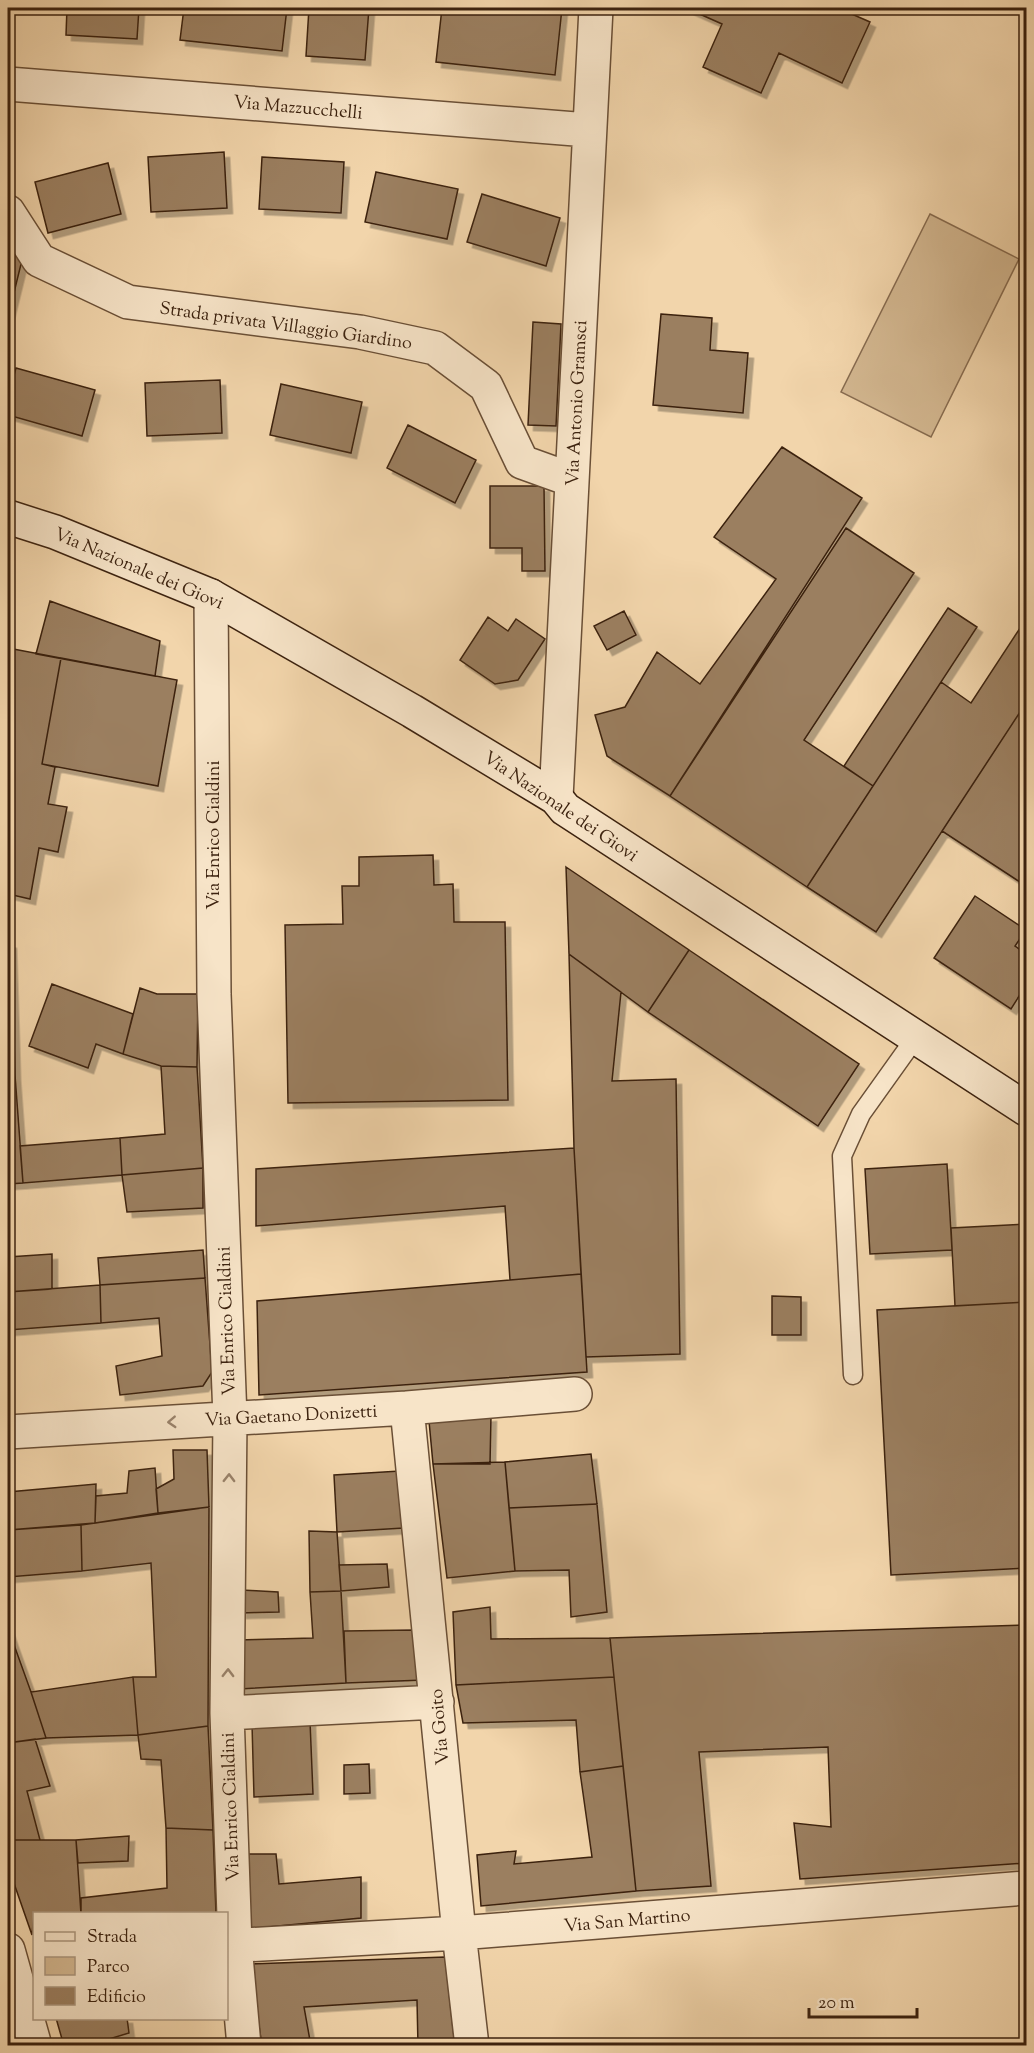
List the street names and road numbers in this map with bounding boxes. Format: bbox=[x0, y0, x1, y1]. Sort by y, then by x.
street label: Via Mazzucchelli bbox=[232, 90, 363, 128]
street label: Strada privata Villaggio Giardino bbox=[158, 296, 414, 358]
street label: Via Antonio Gramsci bbox=[561, 319, 595, 487]
street label: Via Nazionale dei Giovi bbox=[49, 522, 227, 617]
street label: Via Nazionale dei Giovi bbox=[477, 746, 643, 869]
street label: Via Enrico Cialdini bbox=[202, 760, 228, 910]
street label: Via Enrico Cialdini bbox=[212, 1246, 244, 1396]
street label: Via Gaetano Donizetti bbox=[204, 1399, 378, 1434]
street label: Via Goito bbox=[425, 1688, 457, 1766]
street label: Via Enrico Cialdini bbox=[216, 1732, 248, 1882]
street label: Via San Martino bbox=[563, 1903, 692, 1940]

